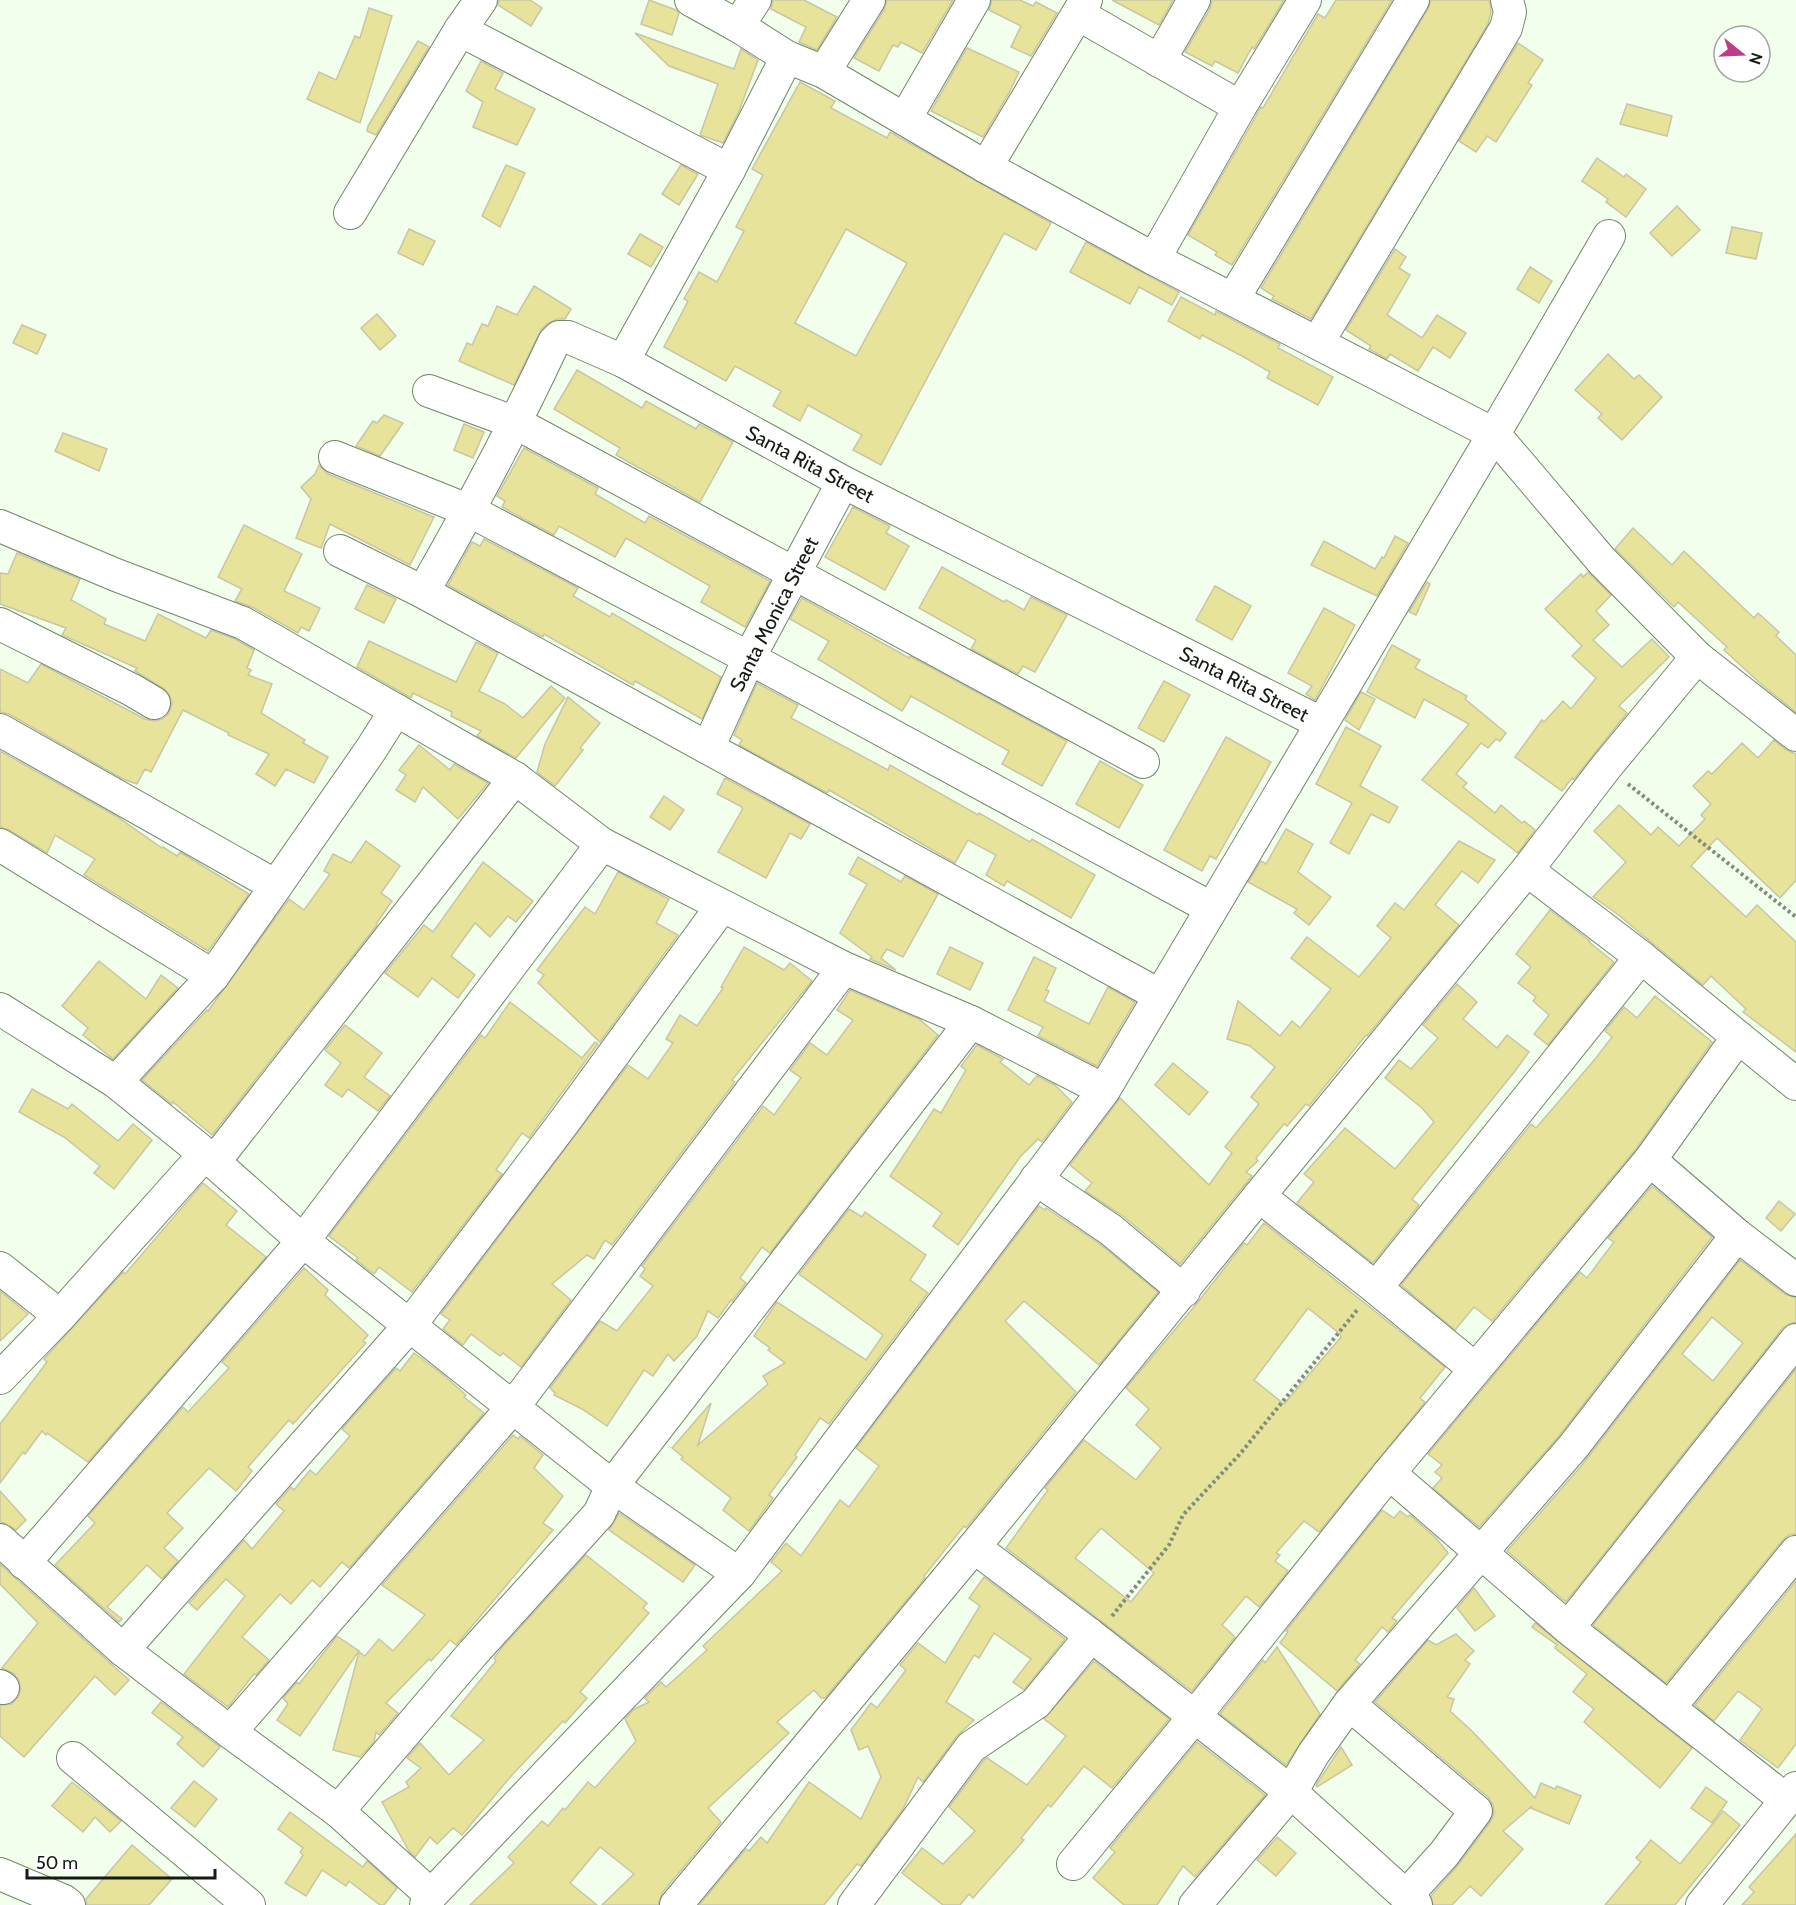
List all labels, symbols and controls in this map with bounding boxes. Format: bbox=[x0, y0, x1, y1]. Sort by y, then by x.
north arrow bbox=[1712, 24, 1772, 84]
text: N bbox=[1745, 50, 1767, 67]
street label: Santa Rita Street bbox=[742, 420, 878, 508]
street label: Santa Monica Street bbox=[725, 533, 823, 695]
street label: Santa Rita Street bbox=[1175, 641, 1313, 727]
scale bar bbox=[27, 1842, 214, 1880]
text: 50 m bbox=[36, 1852, 78, 1874]

